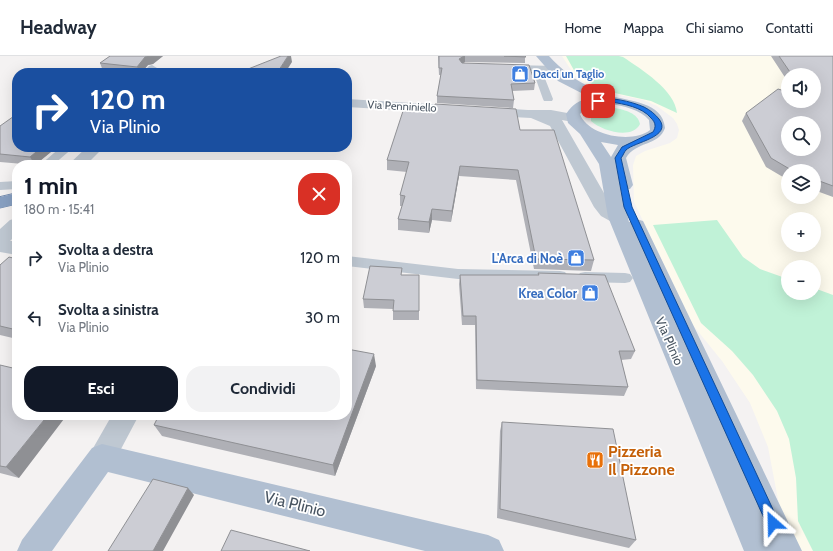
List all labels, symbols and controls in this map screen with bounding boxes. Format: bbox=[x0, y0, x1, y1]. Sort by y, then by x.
text: Headway bbox=[20, 16, 97, 39]
text: Home bbox=[564, 19, 601, 37]
text: Mappa bbox=[623, 19, 664, 37]
text: Chi siamo bbox=[686, 19, 743, 37]
text: Contatti bbox=[765, 19, 813, 37]
shop icon: Dacci un Taglio bbox=[510, 64, 530, 84]
place label: Dacci un Taglio bbox=[533, 67, 604, 81]
map controls bbox=[781, 68, 821, 300]
button: sound bbox=[781, 68, 821, 108]
text: 120 m bbox=[90, 82, 166, 116]
icon: right bbox=[24, 84, 76, 136]
pin bbox=[581, 84, 615, 118]
icon: arrive bbox=[587, 90, 609, 112]
street label: Via Penniniello bbox=[367, 97, 437, 115]
text: Via Plinio bbox=[90, 116, 160, 138]
button: search bbox=[781, 116, 821, 156]
button: layers bbox=[781, 164, 821, 204]
text: 1 min bbox=[24, 171, 78, 200]
button: close bbox=[298, 173, 340, 215]
text: 180 m · 15:41 bbox=[24, 201, 94, 217]
button: + bbox=[781, 212, 821, 252]
text: Svolta a destra bbox=[58, 241, 153, 259]
icon: right bbox=[24, 247, 46, 269]
shop icon: L'Arca di Noè bbox=[566, 248, 586, 268]
text: 120 m bbox=[300, 249, 340, 267]
place label: L'Arca di Noè bbox=[492, 250, 563, 266]
text: Via Plinio bbox=[58, 259, 109, 275]
button: − bbox=[781, 260, 821, 300]
shop icon: Krea Color bbox=[580, 283, 600, 303]
place label: Krea Color bbox=[518, 285, 578, 301]
text: Svolta a sinistra bbox=[58, 301, 159, 319]
icon: left bbox=[24, 307, 46, 329]
text: 30 m bbox=[305, 309, 340, 327]
street label: Via Plinio bbox=[652, 315, 688, 367]
text: Via Plinio bbox=[58, 319, 109, 335]
button: Esci bbox=[24, 366, 178, 412]
button: Condividi bbox=[186, 366, 340, 412]
place label: Pizzeria Il Pizzone bbox=[608, 442, 675, 479]
restaurant icon: Pizzeria Il Pizzone bbox=[585, 450, 605, 470]
street label: Via Plinio bbox=[262, 487, 328, 521]
position arrow bbox=[752, 502, 794, 544]

